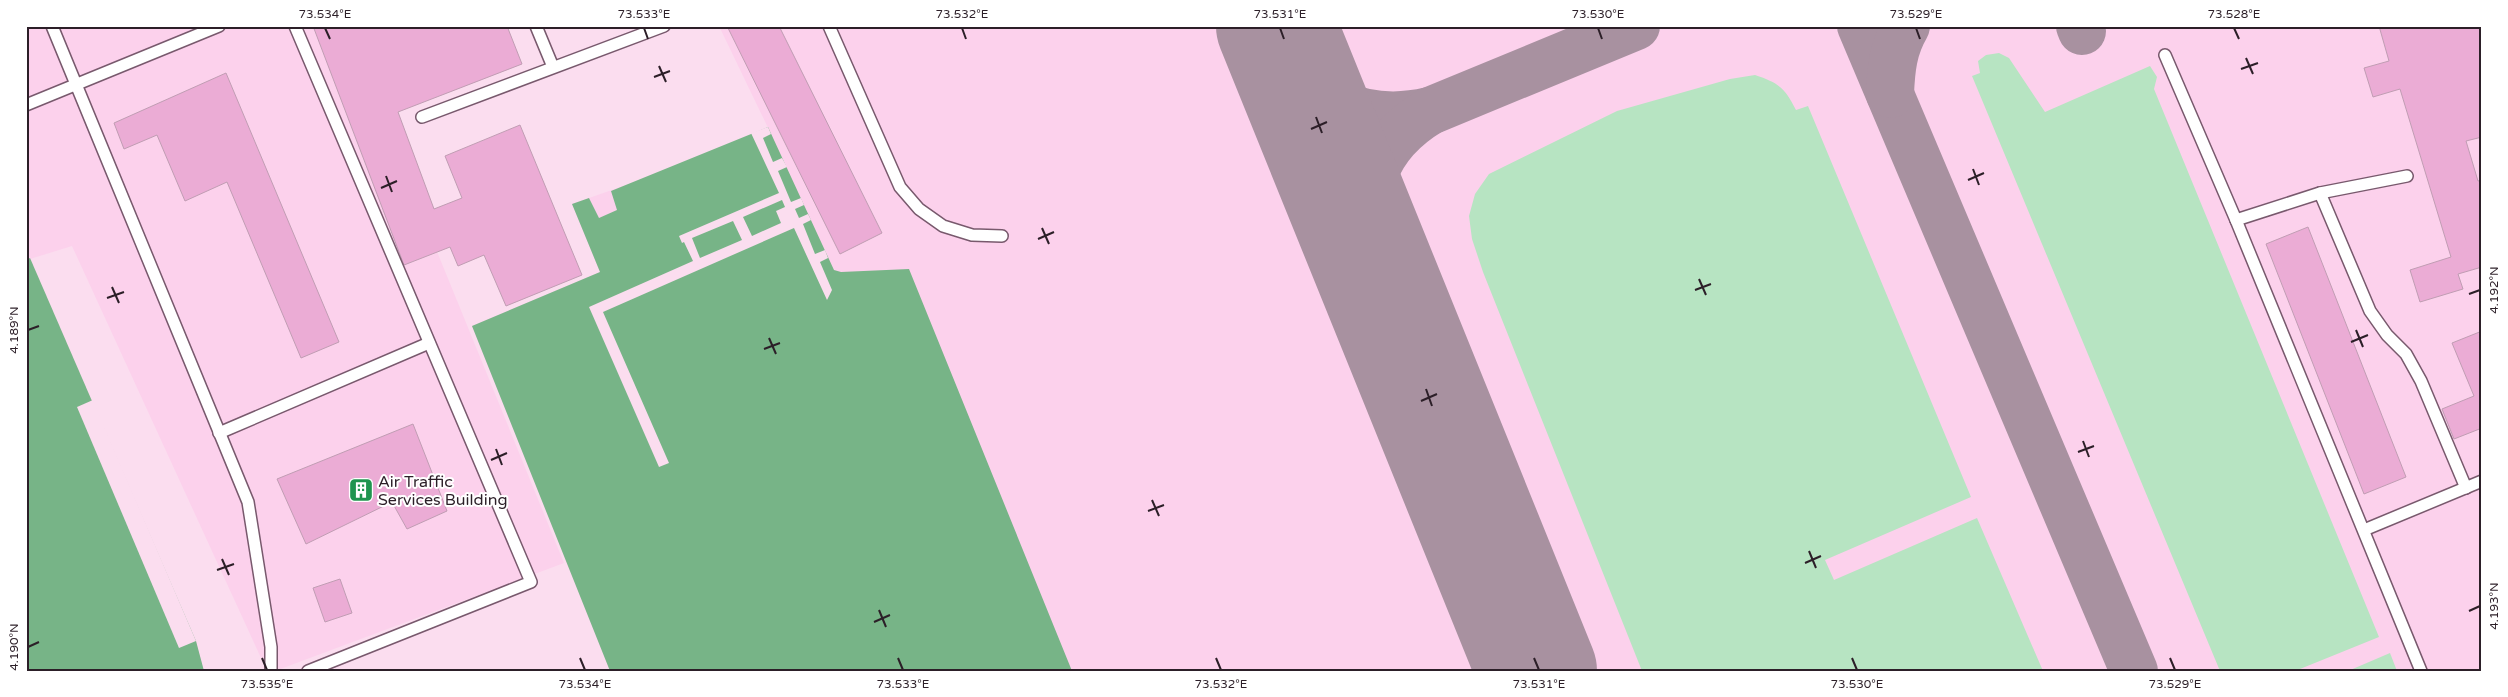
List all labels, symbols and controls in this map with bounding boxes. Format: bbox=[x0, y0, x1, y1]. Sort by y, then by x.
text: 73.534°E bbox=[299, 7, 352, 21]
text: 73.533°E bbox=[618, 7, 671, 21]
text: 73.532°E bbox=[936, 7, 989, 21]
text: 73.531°E bbox=[1254, 7, 1307, 21]
text: 73.530°E bbox=[1572, 7, 1625, 21]
text: 73.529°E bbox=[1890, 7, 1943, 21]
text: 73.528°E bbox=[2208, 7, 2261, 21]
text: 4.192°N bbox=[2487, 266, 2501, 314]
text: 4.189°N bbox=[7, 306, 21, 354]
place label: Air Traffic Services Building bbox=[378, 472, 507, 510]
building icon: Air Traffic Services Building bbox=[348, 477, 374, 503]
text: 4.193°N bbox=[2487, 582, 2501, 630]
text: 4.190°N bbox=[7, 623, 21, 671]
text: 73.535°E bbox=[241, 677, 294, 691]
text: 73.534°E bbox=[559, 677, 612, 691]
text: 73.533°E bbox=[877, 677, 930, 691]
text: 73.532°E bbox=[1195, 677, 1248, 691]
text: 73.531°E bbox=[1513, 677, 1566, 691]
text: 73.530°E bbox=[1831, 677, 1884, 691]
text: 73.529°E bbox=[2149, 677, 2202, 691]

